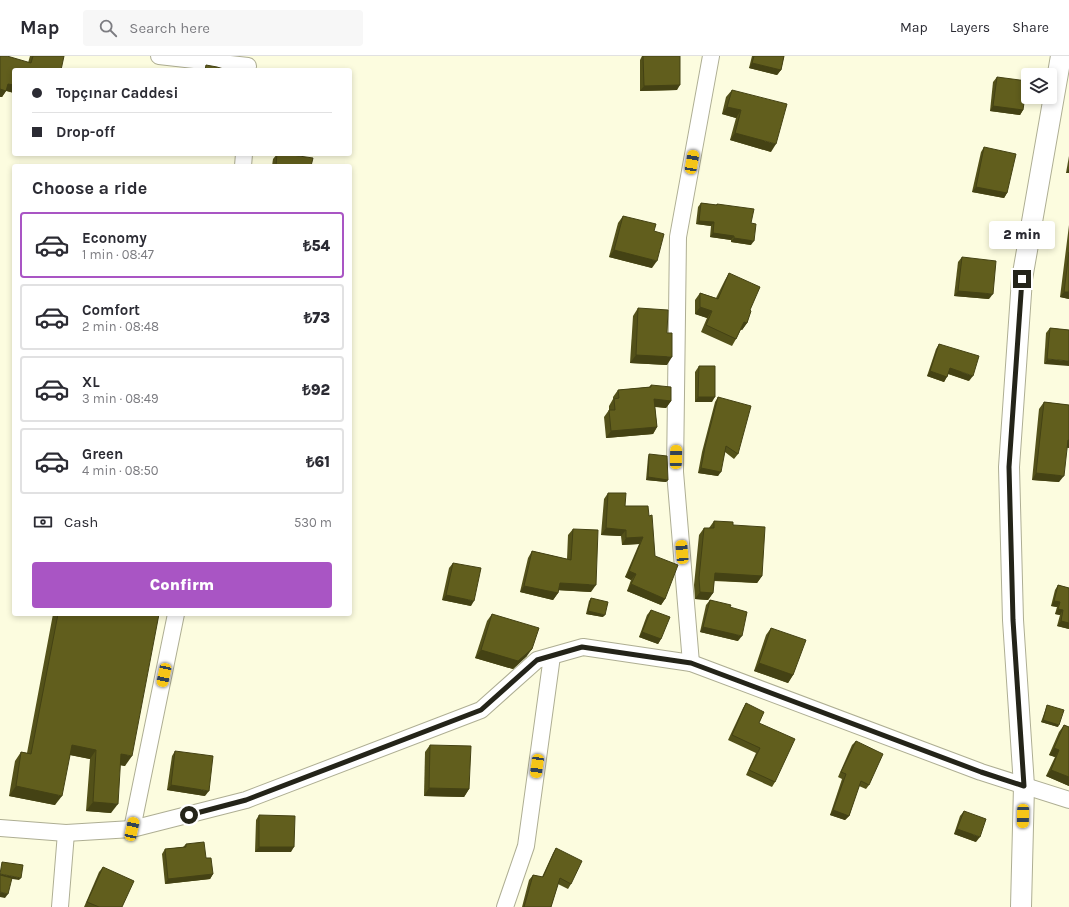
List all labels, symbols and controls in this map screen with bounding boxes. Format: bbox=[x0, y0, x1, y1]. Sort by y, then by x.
search box bbox=[83, 10, 363, 46]
text: Map bbox=[20, 17, 59, 39]
icon: search bbox=[97, 17, 119, 39]
text: Search here bbox=[129, 19, 210, 37]
text: Map bbox=[900, 19, 928, 36]
text: Layers bbox=[950, 19, 990, 36]
text: Share bbox=[1012, 19, 1049, 36]
map controls bbox=[1021, 68, 1057, 104]
button: layers bbox=[1021, 68, 1057, 104]
text: Topçınar Caddesi bbox=[56, 84, 178, 102]
text: Drop-off bbox=[56, 123, 115, 141]
car bbox=[684, 149, 700, 175]
text: Choose a ride bbox=[32, 177, 147, 199]
callout: 2 min bbox=[989, 221, 1055, 249]
icon: car bbox=[34, 227, 70, 263]
text: 2 min bbox=[1003, 227, 1041, 242]
text: Economy bbox=[82, 229, 147, 247]
text: ₺54 bbox=[303, 237, 330, 255]
text: 1 min · 08:47 bbox=[82, 247, 154, 262]
route end bbox=[1013, 270, 1031, 288]
icon: car bbox=[34, 299, 70, 335]
text: Comfort bbox=[82, 301, 140, 319]
text: ₺73 bbox=[304, 309, 330, 327]
text: 2 min · 08:48 bbox=[82, 319, 159, 334]
icon: car bbox=[34, 371, 70, 407]
text: XL bbox=[82, 373, 100, 391]
text: ₺92 bbox=[302, 381, 330, 399]
text: 3 min · 08:49 bbox=[82, 391, 159, 406]
icon: car bbox=[34, 443, 70, 479]
text: Green bbox=[82, 445, 123, 463]
car bbox=[670, 445, 682, 469]
text: ₺61 bbox=[306, 453, 330, 471]
text: 4 min · 08:50 bbox=[82, 463, 158, 478]
icon: cash bbox=[32, 511, 54, 533]
text: Cash bbox=[64, 513, 98, 531]
text: 530 m bbox=[294, 515, 332, 530]
car bbox=[675, 540, 689, 564]
button: Confirm bbox=[32, 562, 332, 608]
car bbox=[156, 662, 172, 688]
car bbox=[529, 753, 545, 779]
car bbox=[1017, 804, 1029, 828]
route start bbox=[180, 806, 198, 824]
car bbox=[124, 816, 140, 842]

